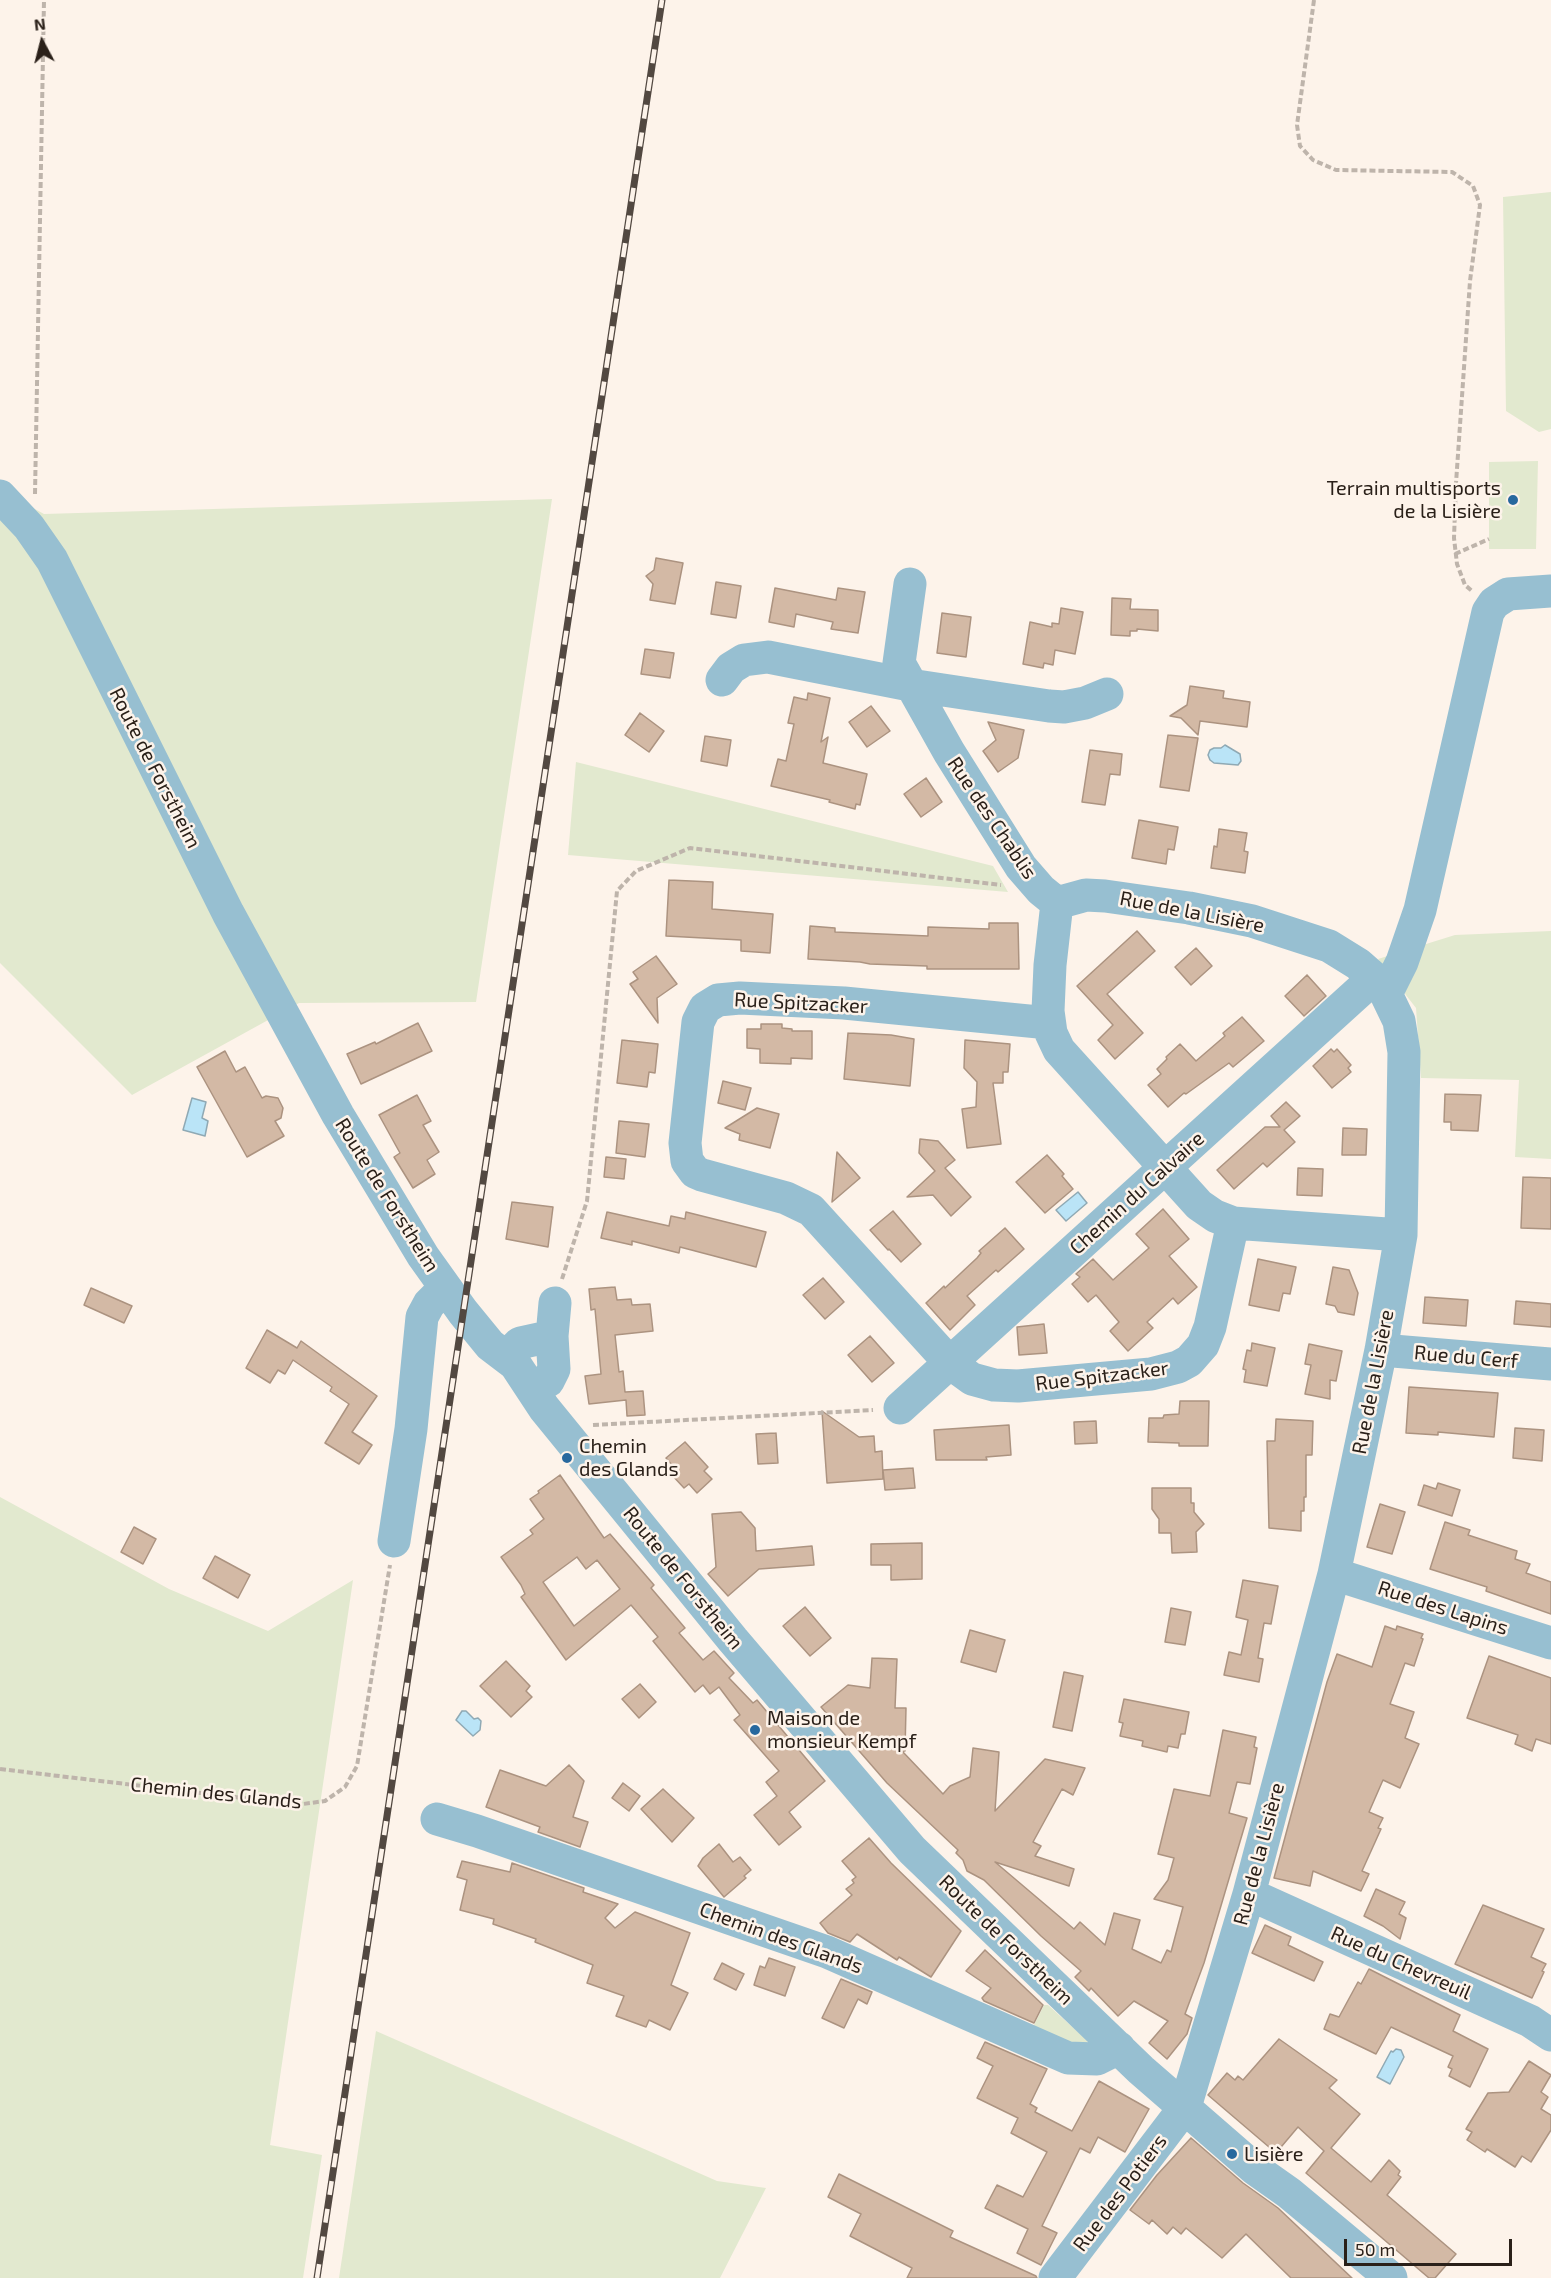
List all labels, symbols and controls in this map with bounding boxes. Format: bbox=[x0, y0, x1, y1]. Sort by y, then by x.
north arrow bbox=[12, 12, 72, 72]
text: N bbox=[33, 14, 47, 34]
place label: Terrain multisports de la Lisière bbox=[1327, 476, 1501, 523]
marker: Terrain multisports de la Lisière bbox=[1506, 493, 1520, 507]
street label: Route de Forstheim bbox=[104, 684, 206, 852]
street label: Rue des Chablis bbox=[942, 752, 1042, 884]
street label: Rue de la Lisière bbox=[1118, 886, 1266, 938]
street label: Rue Spitzacker bbox=[733, 988, 869, 1018]
street label: Route de Forstheim bbox=[330, 1114, 444, 1276]
street label: Chemin du Calvaire bbox=[1065, 1126, 1209, 1260]
street label: Rue de la Lisière bbox=[1347, 1308, 1399, 1456]
street label: Rue du Cerf bbox=[1413, 1341, 1519, 1373]
street label: Rue Spitzacker bbox=[1034, 1356, 1170, 1396]
place label: Chemin des Glands bbox=[579, 1434, 679, 1481]
marker: Chemin des Glands bbox=[560, 1451, 574, 1465]
street label: Route de Forstheim bbox=[618, 1502, 748, 1654]
street label: Rue des Lapins bbox=[1375, 1576, 1511, 1640]
place label: Maison de monsieur Kempf bbox=[767, 1706, 916, 1753]
marker: Maison de monsieur Kempf bbox=[748, 1723, 762, 1737]
street label: Chemin des Glands bbox=[129, 1772, 303, 1814]
street label: Rue de la Lisière bbox=[1228, 1780, 1290, 1928]
street label: Route de Forstheim bbox=[934, 1870, 1078, 2010]
street label: Chemin des Glands bbox=[696, 1897, 866, 1979]
street label: Rue du Chevreuil bbox=[1327, 1921, 1475, 2005]
street label: Rue des Potiers bbox=[1068, 2130, 1172, 2256]
place label: Lisière bbox=[1244, 2142, 1304, 2166]
marker: Lisière bbox=[1225, 2147, 1239, 2161]
scale bar bbox=[1347, 2227, 1515, 2265]
text: 50 m bbox=[1355, 2238, 1395, 2260]

